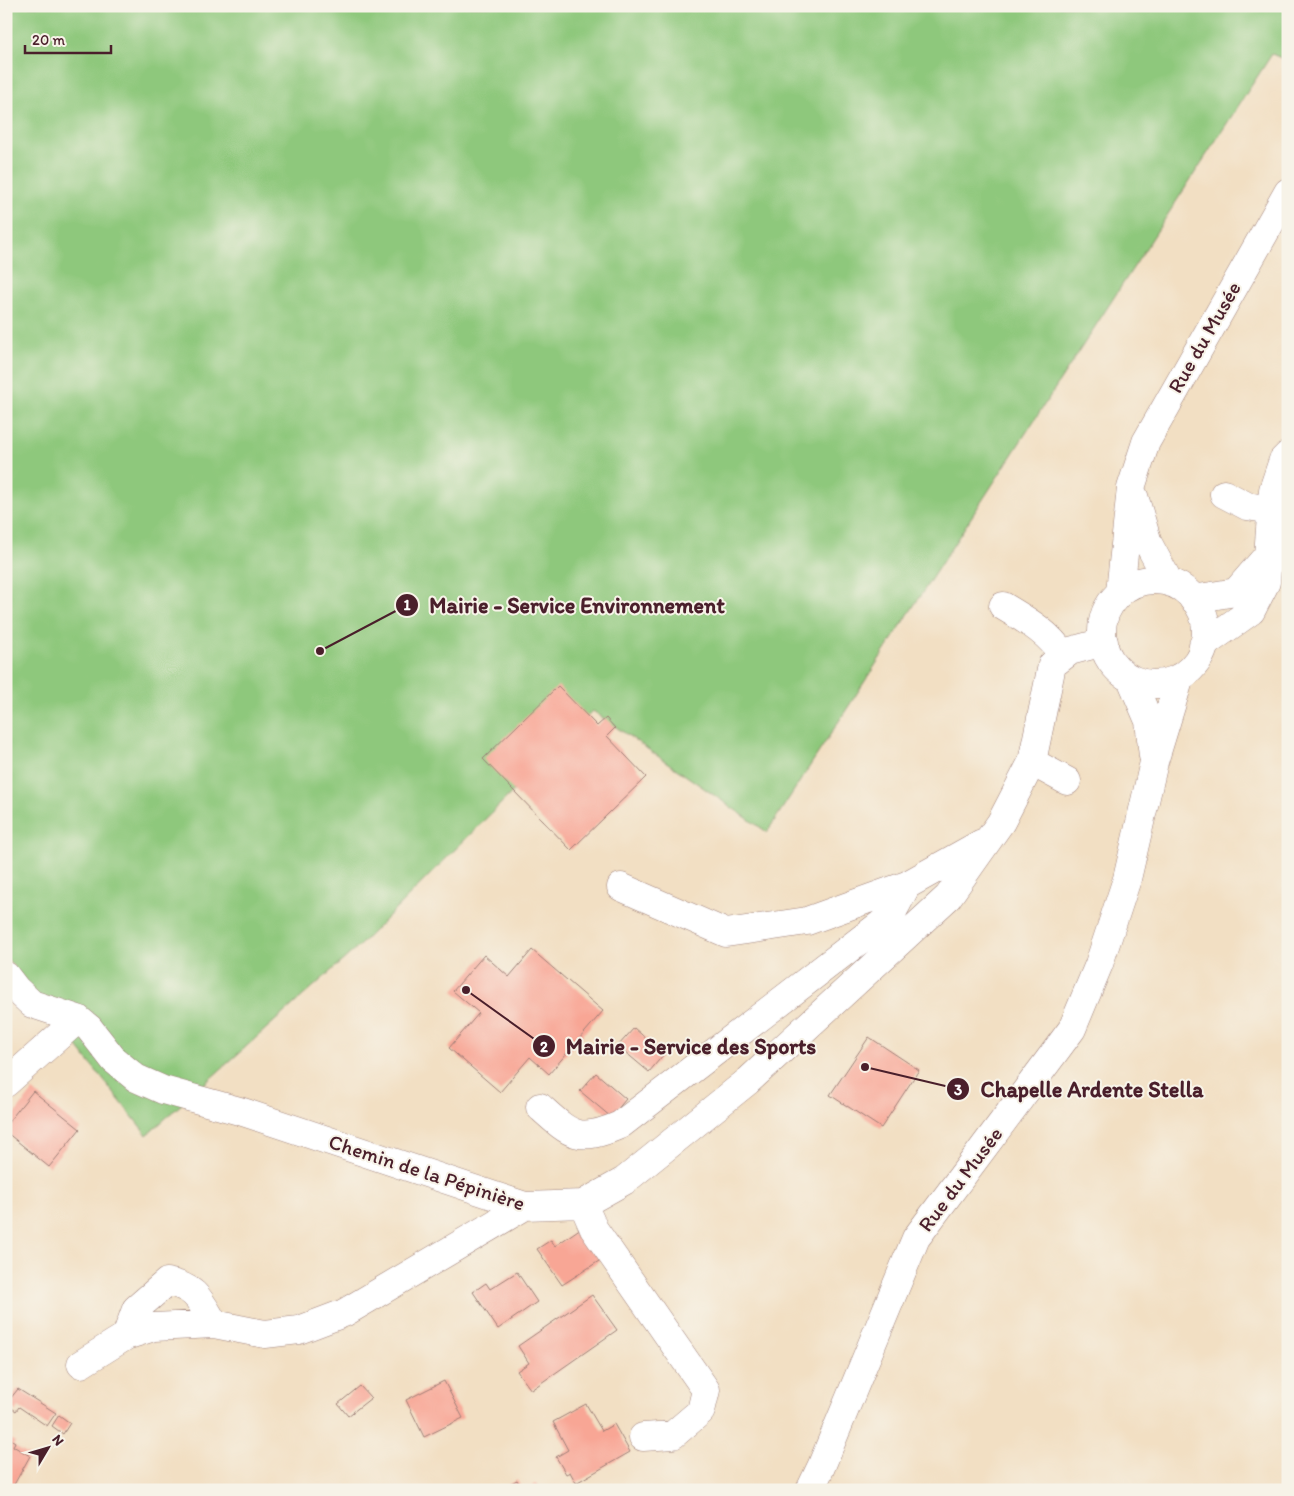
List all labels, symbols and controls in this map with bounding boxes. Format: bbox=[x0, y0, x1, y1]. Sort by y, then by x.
scale bar bbox=[25, 22, 111, 54]
text: 20 m bbox=[32, 31, 66, 49]
street label: Rue du Musée bbox=[1162, 277, 1246, 397]
callout: Mairie - Service Environnement bbox=[394, 587, 735, 624]
text: Mairie - Service Environnement bbox=[429, 592, 726, 619]
text: 1 bbox=[404, 596, 411, 614]
callout: Mairie - Service des Sports bbox=[531, 1028, 826, 1065]
text: Mairie - Service des Sports bbox=[566, 1033, 816, 1060]
text: 2 bbox=[540, 1038, 548, 1056]
callout: Chapelle Ardente Stella bbox=[946, 1071, 1213, 1108]
text: Chapelle Ardente Stella bbox=[981, 1076, 1204, 1103]
text: 3 bbox=[954, 1081, 962, 1099]
street label: Rue du Musée bbox=[913, 1122, 1007, 1236]
street label: Chemin de la Pépinière bbox=[326, 1128, 528, 1216]
north arrow bbox=[22, 1424, 72, 1474]
text: N bbox=[48, 1431, 67, 1449]

